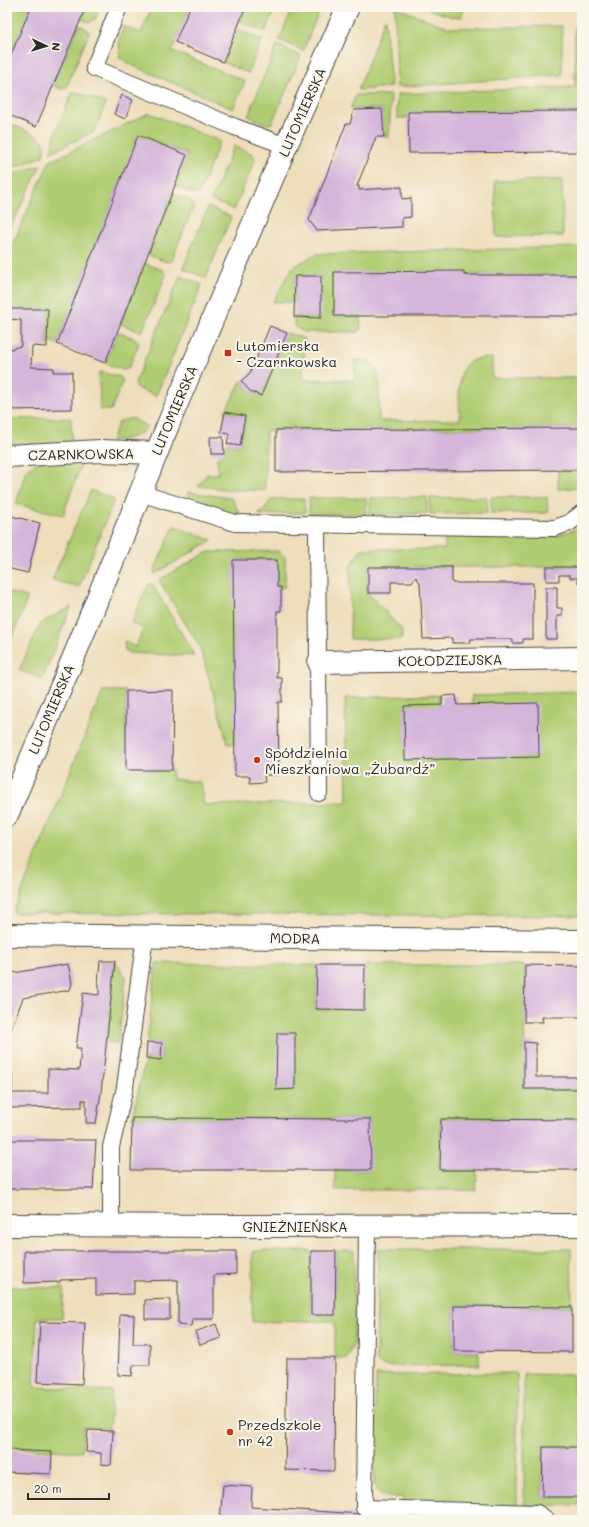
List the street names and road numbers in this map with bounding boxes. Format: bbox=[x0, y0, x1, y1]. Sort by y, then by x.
street label: LUTOMIERSKA bbox=[274, 64, 330, 160]
street label: LUTOMIERSKA bbox=[147, 362, 201, 458]
street label: CZARNKOWSKA bbox=[28, 444, 134, 464]
street label: KOŁODZIEJSKA bbox=[398, 650, 502, 670]
street label: LUTOMIERSKA bbox=[24, 661, 78, 757]
street label: MODRA bbox=[270, 928, 320, 948]
street label: GNIEŹNIEŃSKA bbox=[242, 1217, 348, 1236]

